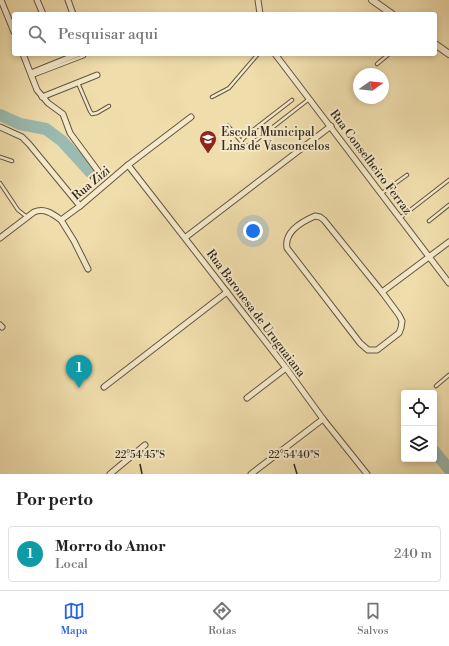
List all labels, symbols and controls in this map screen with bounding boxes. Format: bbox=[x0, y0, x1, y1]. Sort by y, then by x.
search box bbox=[12, 12, 437, 56]
icon: search bbox=[26, 23, 48, 45]
text: Pesquisar aqui bbox=[58, 25, 158, 44]
north arrow bbox=[353, 68, 389, 104]
street label: Rua Conselheiro Ferraz bbox=[326, 107, 415, 218]
place label: Escola Municipal Lins de Vasconcelos bbox=[221, 125, 330, 154]
school or university icon: Escola Municipal Lins de Vasconcelos bbox=[198, 129, 218, 154]
street label: Rua Zizi bbox=[69, 163, 113, 204]
your location bbox=[243, 221, 263, 241]
street label: Rua Baronesa de Uruguaiana bbox=[203, 247, 309, 381]
pin: 1 bbox=[66, 355, 92, 388]
map controls bbox=[401, 390, 437, 462]
button: locate bbox=[401, 390, 437, 426]
button: layers bbox=[401, 426, 437, 462]
text: 22°54'45"S bbox=[115, 449, 165, 461]
text: 22°54'40"S bbox=[268, 449, 320, 461]
text: Por perto bbox=[16, 489, 93, 511]
text: Morro do Amor bbox=[55, 537, 166, 556]
text: 1 bbox=[27, 546, 33, 562]
text: 240 m bbox=[394, 546, 432, 562]
text: Local bbox=[55, 556, 88, 572]
tab: Mapa bbox=[60, 600, 88, 638]
tab: Rotas bbox=[208, 600, 236, 638]
tab: Salvos bbox=[357, 600, 389, 638]

